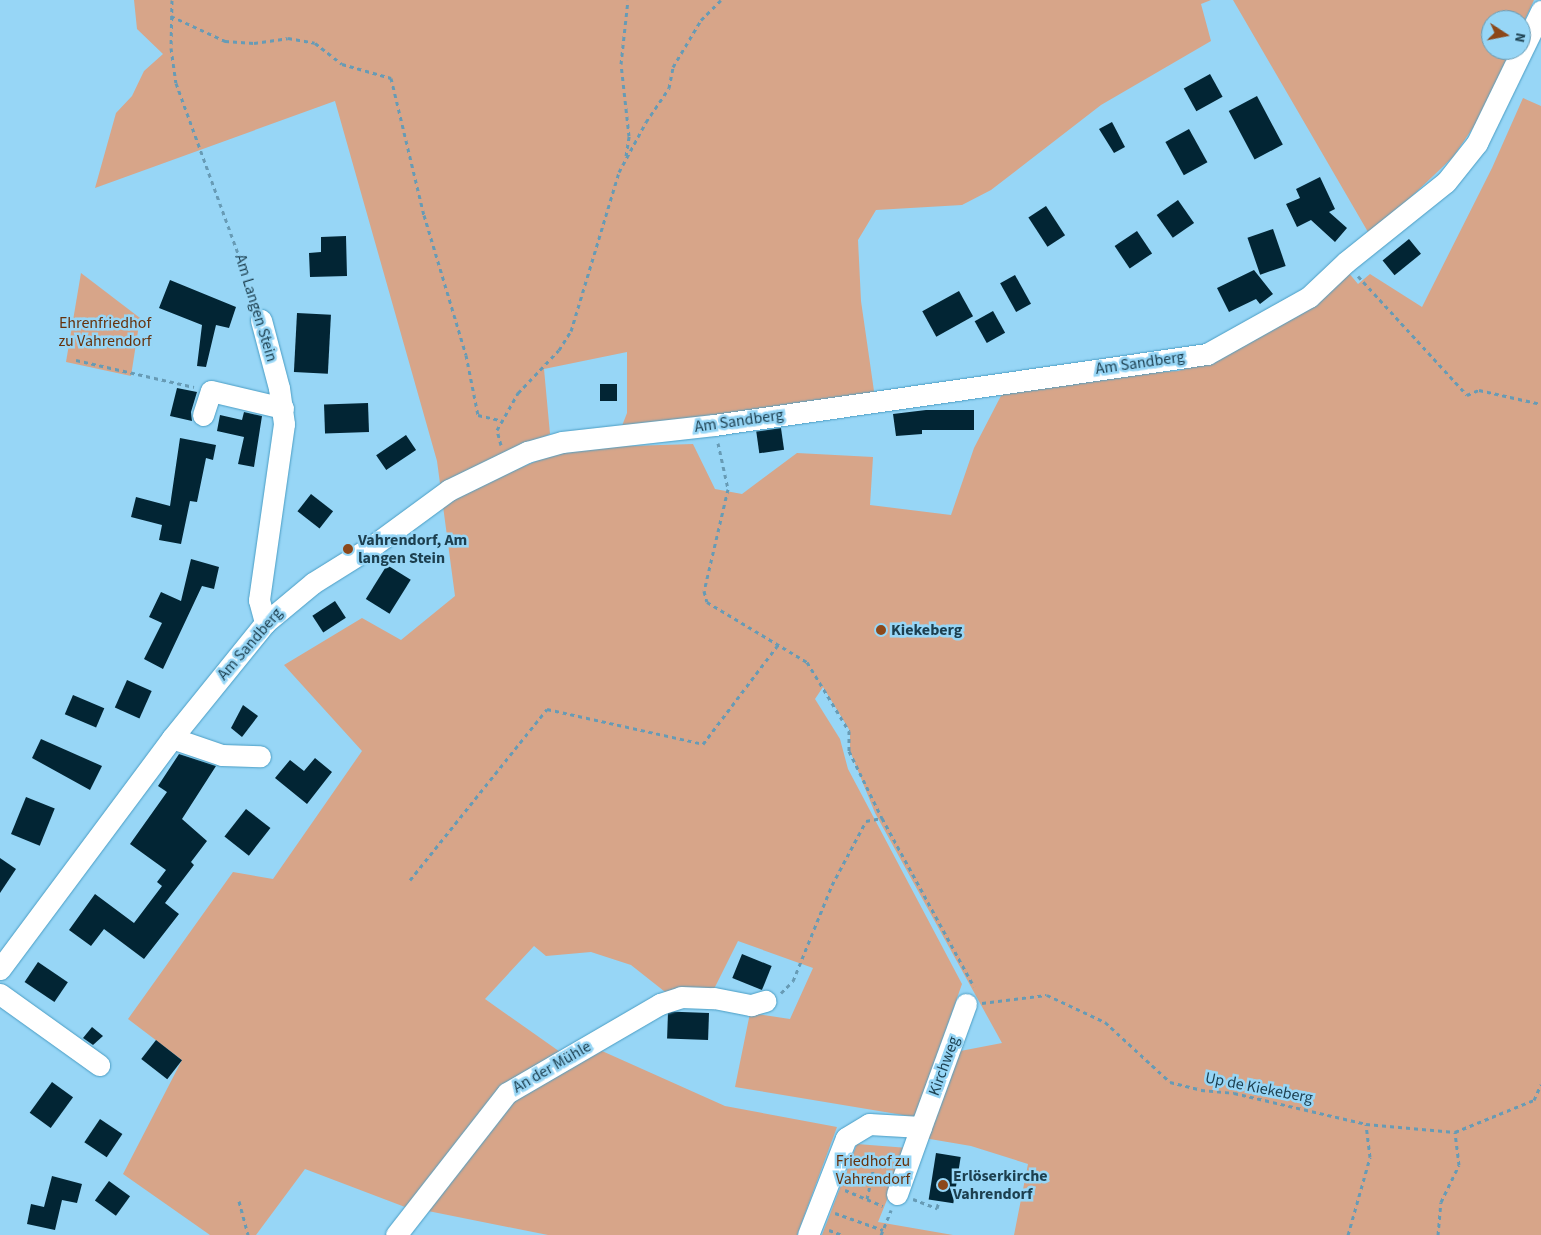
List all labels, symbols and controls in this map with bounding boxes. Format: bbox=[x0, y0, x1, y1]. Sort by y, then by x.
north arrow bbox=[1481, 10, 1531, 60]
text: N bbox=[1509, 31, 1530, 44]
street label: Am Langen Stein bbox=[231, 252, 281, 364]
park label: Ehrenfriedhof zu Vahrendorf bbox=[58, 313, 152, 351]
street label: Am Sandberg bbox=[1094, 347, 1186, 379]
street label: Am Sandberg bbox=[693, 405, 785, 437]
place label: Vahrendorf, Am langen Stein bbox=[358, 530, 467, 568]
marker: Vahrendorf, Am langen Stein bbox=[342, 543, 354, 555]
street label: Am Sandberg bbox=[213, 604, 287, 684]
place label: Kiekeberg bbox=[891, 620, 962, 640]
marker: Kiekeberg bbox=[875, 624, 887, 636]
street label: Kirchweg bbox=[924, 1034, 964, 1098]
street label: An der Mühle bbox=[509, 1037, 595, 1097]
street label: Up de Kiekeberg bbox=[1203, 1068, 1315, 1108]
park label: Friedhof zu Vahrendorf bbox=[836, 1151, 910, 1189]
place label: Erlöserkirche Vahrendorf bbox=[953, 1166, 1048, 1204]
marker: Erlöserkirche Vahrendorf bbox=[937, 1179, 949, 1191]

